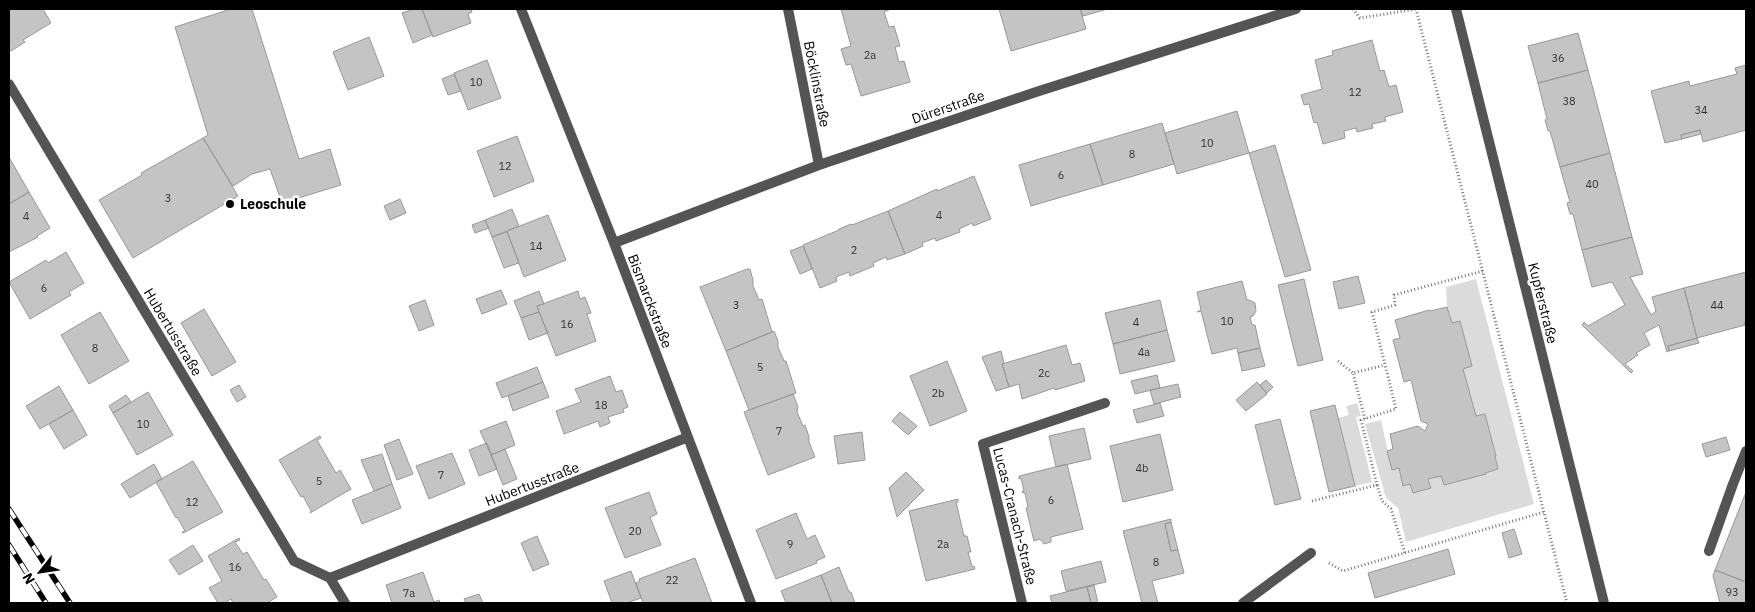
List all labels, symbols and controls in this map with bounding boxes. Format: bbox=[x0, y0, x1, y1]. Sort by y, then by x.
street label: Böcklinstraße bbox=[800, 39, 834, 129]
house number: 2a bbox=[864, 48, 876, 62]
house number: 36 bbox=[1551, 51, 1565, 65]
house number: 10 bbox=[469, 75, 483, 89]
house number: 12 bbox=[1348, 85, 1362, 99]
street label: Dürerstraße bbox=[909, 86, 987, 128]
house number: 38 bbox=[1562, 94, 1576, 108]
house number: 34 bbox=[1694, 103, 1708, 117]
house number: 10 bbox=[1200, 136, 1214, 150]
house number: 8 bbox=[1129, 147, 1135, 161]
house number: 12 bbox=[498, 159, 512, 173]
house number: 6 bbox=[1058, 168, 1064, 182]
house number: 40 bbox=[1585, 177, 1599, 191]
house number: 3 bbox=[165, 191, 171, 205]
place label: Leoschule bbox=[240, 195, 306, 213]
marker: Leoschule bbox=[224, 198, 236, 210]
house number: 4 bbox=[936, 208, 943, 222]
house number: 4 bbox=[23, 209, 30, 223]
house number: 14 bbox=[529, 239, 543, 253]
house number: 2 bbox=[851, 243, 857, 257]
street label: Bismarckstraße bbox=[624, 251, 676, 351]
street label: Kupferstraße bbox=[1524, 261, 1562, 346]
house number: 6 bbox=[41, 281, 47, 295]
street label: Hubertusstraße bbox=[140, 285, 206, 379]
house number: 3 bbox=[733, 298, 739, 312]
house number: 44 bbox=[1710, 298, 1724, 312]
house number: 10 bbox=[1220, 314, 1234, 328]
house number: 4 bbox=[1133, 315, 1140, 329]
house number: 16 bbox=[560, 317, 574, 331]
house number: 8 bbox=[92, 341, 98, 355]
house number: 4a bbox=[1138, 345, 1150, 359]
house number: 5 bbox=[757, 360, 763, 374]
house number: 2c bbox=[1038, 366, 1051, 380]
house number: 2b bbox=[932, 386, 944, 400]
house number: 18 bbox=[594, 398, 608, 412]
house number: 10 bbox=[136, 417, 150, 431]
house number: 7 bbox=[776, 424, 782, 438]
street label: Lucas-Cranach-Straße bbox=[989, 445, 1041, 587]
street label: Hubertusstraße bbox=[482, 458, 582, 510]
house number: 4b bbox=[1136, 461, 1148, 475]
house number: 7 bbox=[438, 468, 444, 482]
house number: 5 bbox=[316, 474, 322, 488]
house number: 6 bbox=[1048, 493, 1054, 507]
house number: 12 bbox=[185, 495, 199, 509]
house number: 20 bbox=[628, 524, 642, 538]
house number: 9 bbox=[787, 537, 793, 551]
house number: 2a bbox=[937, 537, 949, 551]
north arrow bbox=[15, 547, 65, 597]
house number: 8 bbox=[1153, 555, 1159, 569]
house number: 16 bbox=[228, 560, 242, 574]
text: N bbox=[18, 570, 39, 587]
house number: 22 bbox=[665, 573, 679, 587]
house number: 93 bbox=[1725, 585, 1739, 599]
house number: 7a bbox=[403, 586, 415, 600]

